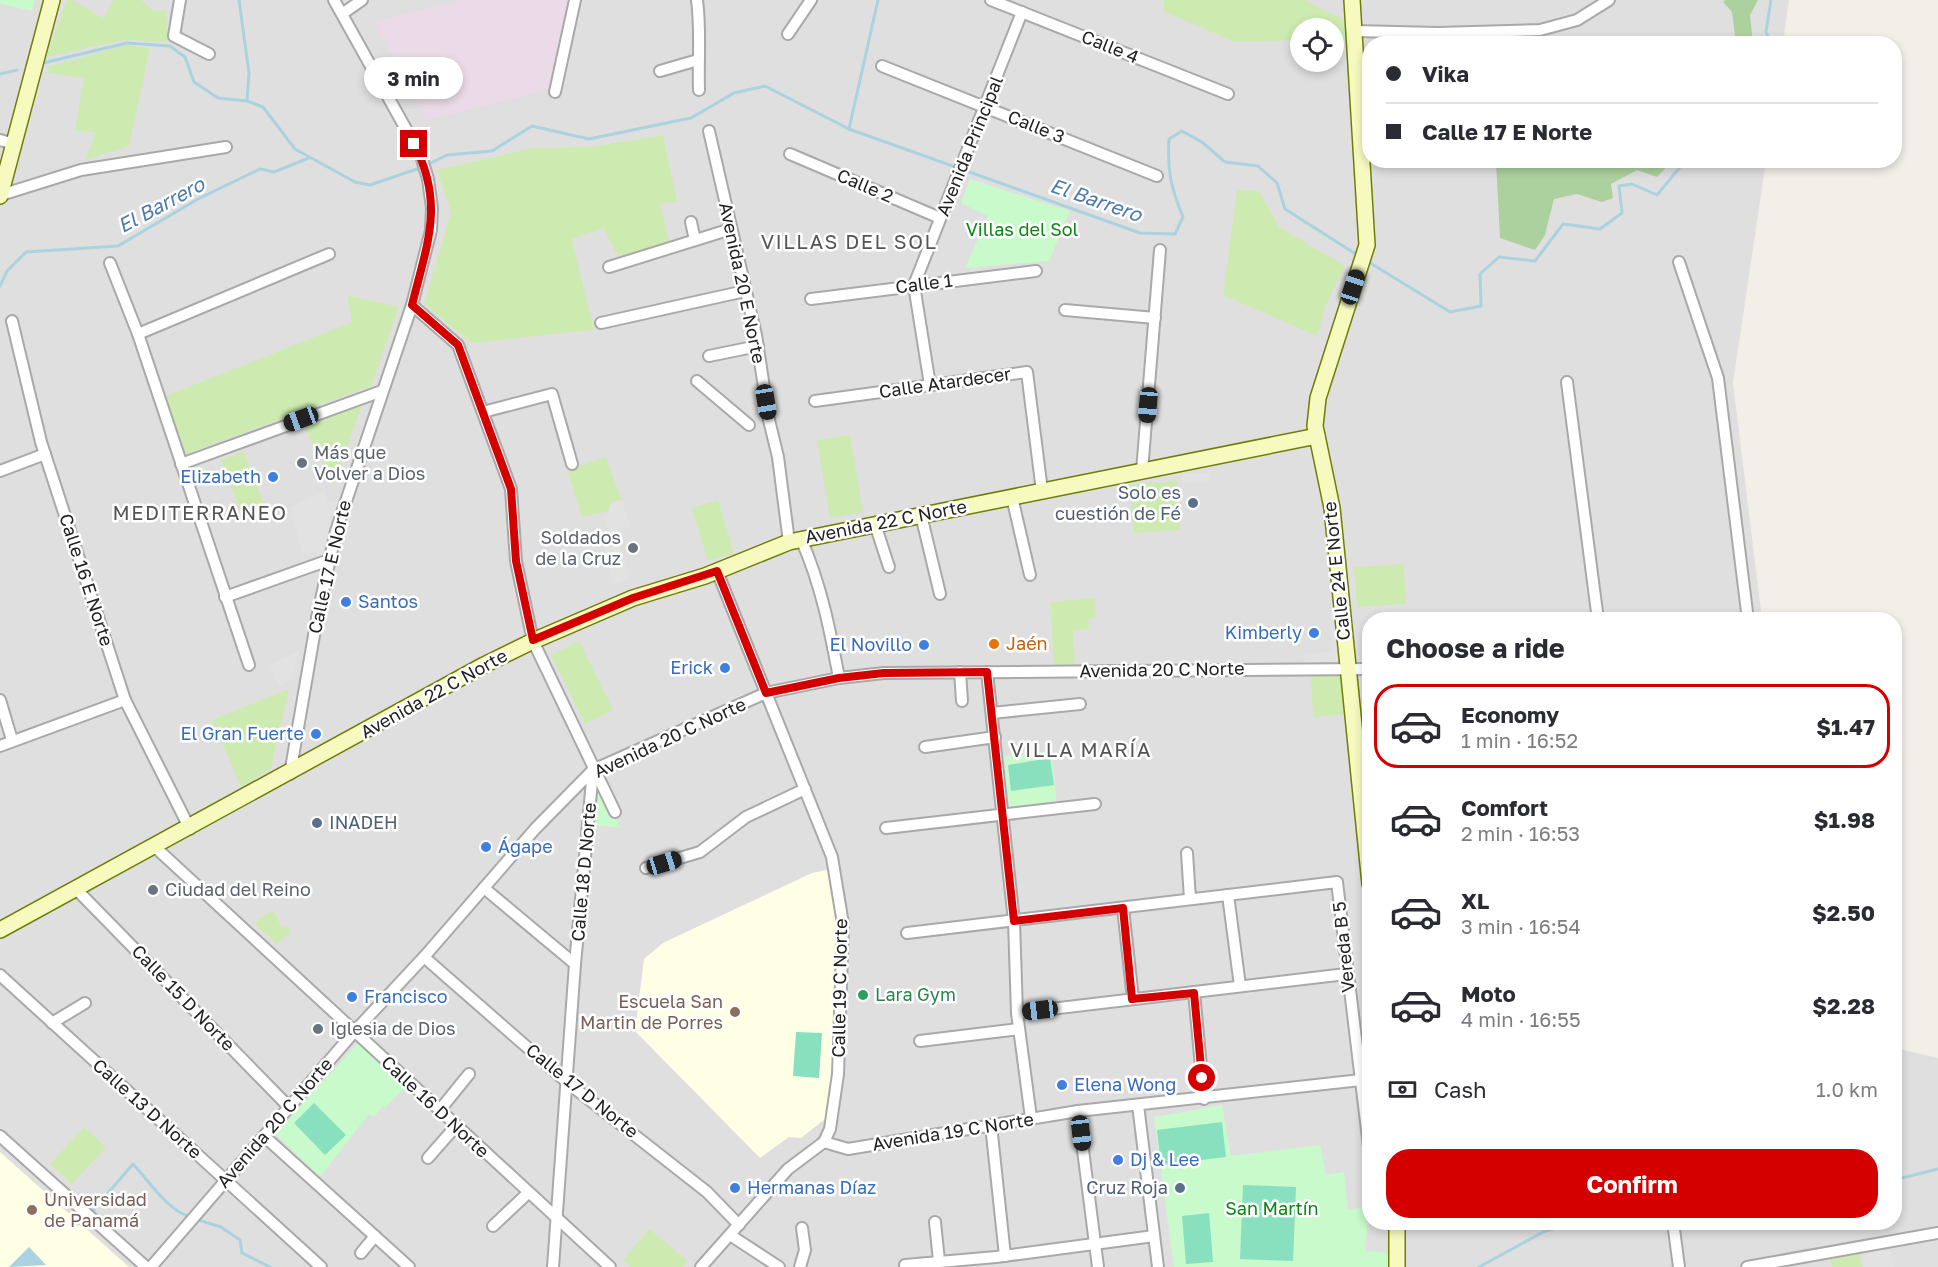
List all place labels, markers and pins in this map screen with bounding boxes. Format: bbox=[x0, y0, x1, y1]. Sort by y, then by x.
place label: Más que Volver a Dios bbox=[314, 441, 425, 484]
marker: Más que Volver a Dios bbox=[295, 456, 309, 470]
place label: Elizabeth bbox=[180, 465, 261, 487]
marker: Elizabeth bbox=[266, 470, 280, 484]
place label: Solo es cuestión de Fé bbox=[1055, 481, 1181, 524]
marker: Solo es cuestión de Fé bbox=[1186, 496, 1200, 510]
place label: Soldados de la Cruz bbox=[535, 526, 621, 569]
marker: Soldados de la Cruz bbox=[626, 541, 640, 555]
place label: Santos bbox=[358, 590, 418, 612]
marker: Santos bbox=[339, 595, 353, 609]
place label: Kimberly bbox=[1225, 621, 1302, 643]
marker: Kimberly bbox=[1307, 626, 1321, 640]
place label: Jaén bbox=[1006, 632, 1048, 654]
place label: El Novillo bbox=[830, 633, 912, 655]
marker: Jaén bbox=[987, 637, 1001, 651]
marker: El Novillo bbox=[917, 638, 931, 652]
place label: Erick bbox=[670, 656, 713, 678]
marker: Erick bbox=[718, 661, 732, 675]
place label: El Gran Fuerte bbox=[180, 722, 304, 744]
marker: El Gran Fuerte bbox=[309, 727, 323, 741]
place label: INADEH bbox=[329, 811, 398, 833]
marker: INADEH bbox=[310, 816, 324, 830]
place label: Ágape bbox=[498, 835, 553, 857]
marker: Ágape bbox=[479, 840, 493, 854]
place label: Ciudad del Reino bbox=[165, 878, 311, 900]
marker: Ciudad del Reino bbox=[146, 883, 160, 897]
place label: Lara Gym bbox=[875, 983, 956, 1005]
place label: Francisco bbox=[364, 985, 448, 1007]
marker: Lara Gym bbox=[856, 988, 870, 1002]
marker: Francisco bbox=[345, 990, 359, 1004]
place label: Escuela San Martin de Porres bbox=[580, 990, 723, 1033]
marker: Escuela San Martin de Porres bbox=[728, 1005, 742, 1019]
place label: Iglesia de Dios bbox=[330, 1017, 456, 1039]
marker: Iglesia de Dios bbox=[311, 1022, 325, 1036]
place label: Elena Wong bbox=[1074, 1073, 1176, 1095]
marker: Elena Wong bbox=[1055, 1078, 1069, 1092]
place label: Dj & Lee bbox=[1130, 1148, 1199, 1170]
marker: Dj & Lee bbox=[1111, 1153, 1125, 1167]
place label: Hermanas Díaz bbox=[747, 1176, 876, 1198]
place label: Cruz Roja bbox=[1086, 1176, 1168, 1198]
marker: Hermanas Díaz bbox=[728, 1181, 742, 1195]
marker: Cruz Roja bbox=[1173, 1181, 1187, 1195]
place label: Universidad de Panamá bbox=[44, 1188, 147, 1231]
marker: Universidad de Panamá bbox=[25, 1203, 39, 1217]

